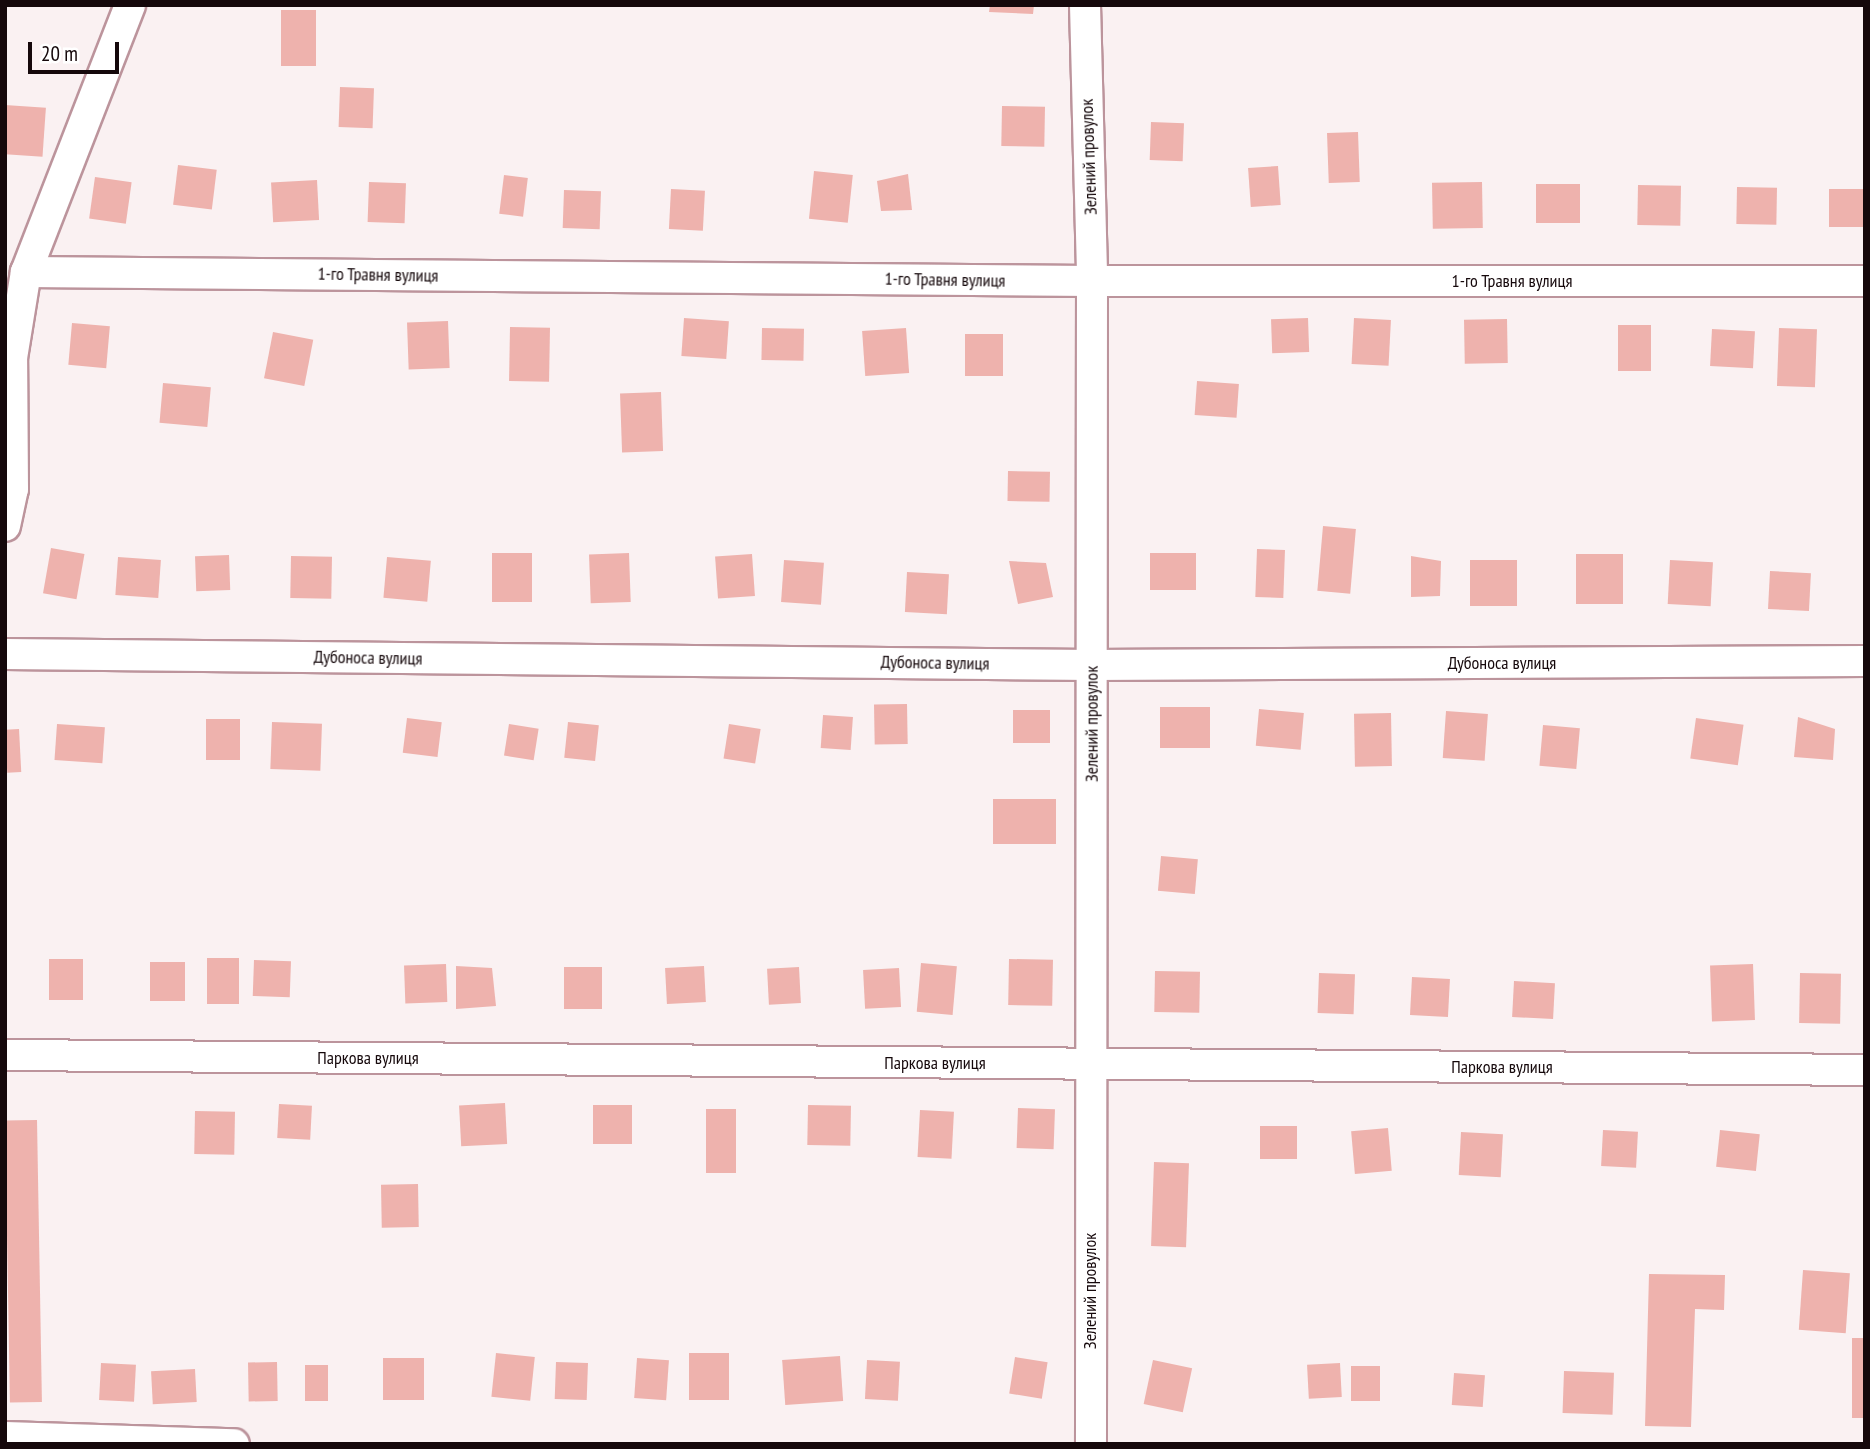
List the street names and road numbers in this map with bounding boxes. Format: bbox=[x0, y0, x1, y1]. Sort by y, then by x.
street label: Зелений провулок bbox=[1076, 98, 1102, 216]
street label: 1-го Травня вулиця bbox=[317, 263, 439, 287]
street label: 1-го Травня вулиця bbox=[884, 268, 1006, 292]
street label: 1-го Травня вулиця bbox=[1451, 270, 1573, 292]
street label: Дубоноса вулиця bbox=[313, 646, 423, 670]
street label: Дубоноса вулиця bbox=[880, 651, 990, 675]
street label: Дубоноса вулиця bbox=[1448, 652, 1556, 674]
street label: Зелений провулок bbox=[1081, 666, 1103, 782]
street label: Паркова вулиця bbox=[317, 1047, 419, 1069]
street label: Паркова вулиця bbox=[884, 1052, 986, 1074]
street label: Паркова вулиця bbox=[1451, 1056, 1553, 1078]
street label: Зелений провулок bbox=[1079, 1233, 1101, 1349]

